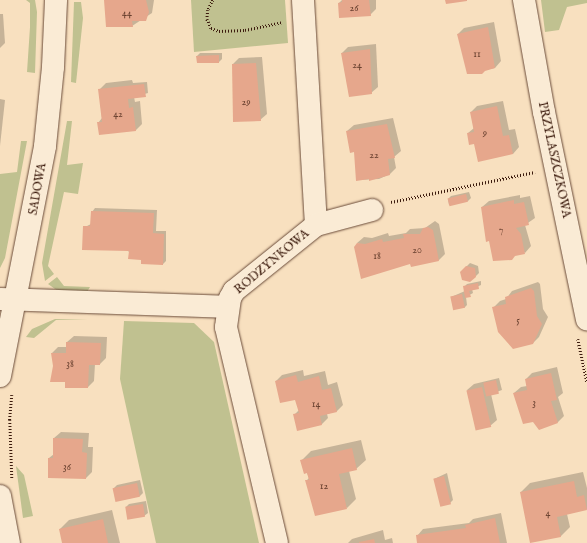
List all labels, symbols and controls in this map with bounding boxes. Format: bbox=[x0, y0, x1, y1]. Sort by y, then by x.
house number: 26 bbox=[350, 3, 358, 15]
house number: 44 bbox=[122, 8, 132, 20]
house number: 11 bbox=[473, 49, 481, 61]
house number: 24 bbox=[352, 60, 362, 72]
house number: 29 bbox=[241, 97, 251, 109]
street label: PRZYLASZCZKOWA bbox=[535, 101, 573, 219]
house number: 42 bbox=[113, 109, 123, 121]
house number: 9 bbox=[483, 128, 487, 140]
house number: 22 bbox=[369, 150, 379, 162]
street label: SADOWA bbox=[26, 162, 50, 216]
house number: 7 bbox=[499, 225, 503, 237]
street label: RODZYNKOWA bbox=[232, 227, 312, 297]
house number: 20 bbox=[412, 245, 422, 257]
house number: 18 bbox=[373, 251, 381, 263]
house number: 5 bbox=[516, 315, 520, 327]
house number: 38 bbox=[66, 359, 74, 371]
house number: 3 bbox=[532, 398, 536, 410]
house number: 14 bbox=[312, 399, 320, 411]
house number: 36 bbox=[63, 462, 71, 474]
house number: 12 bbox=[320, 481, 328, 493]
house number: 4 bbox=[546, 508, 550, 520]

